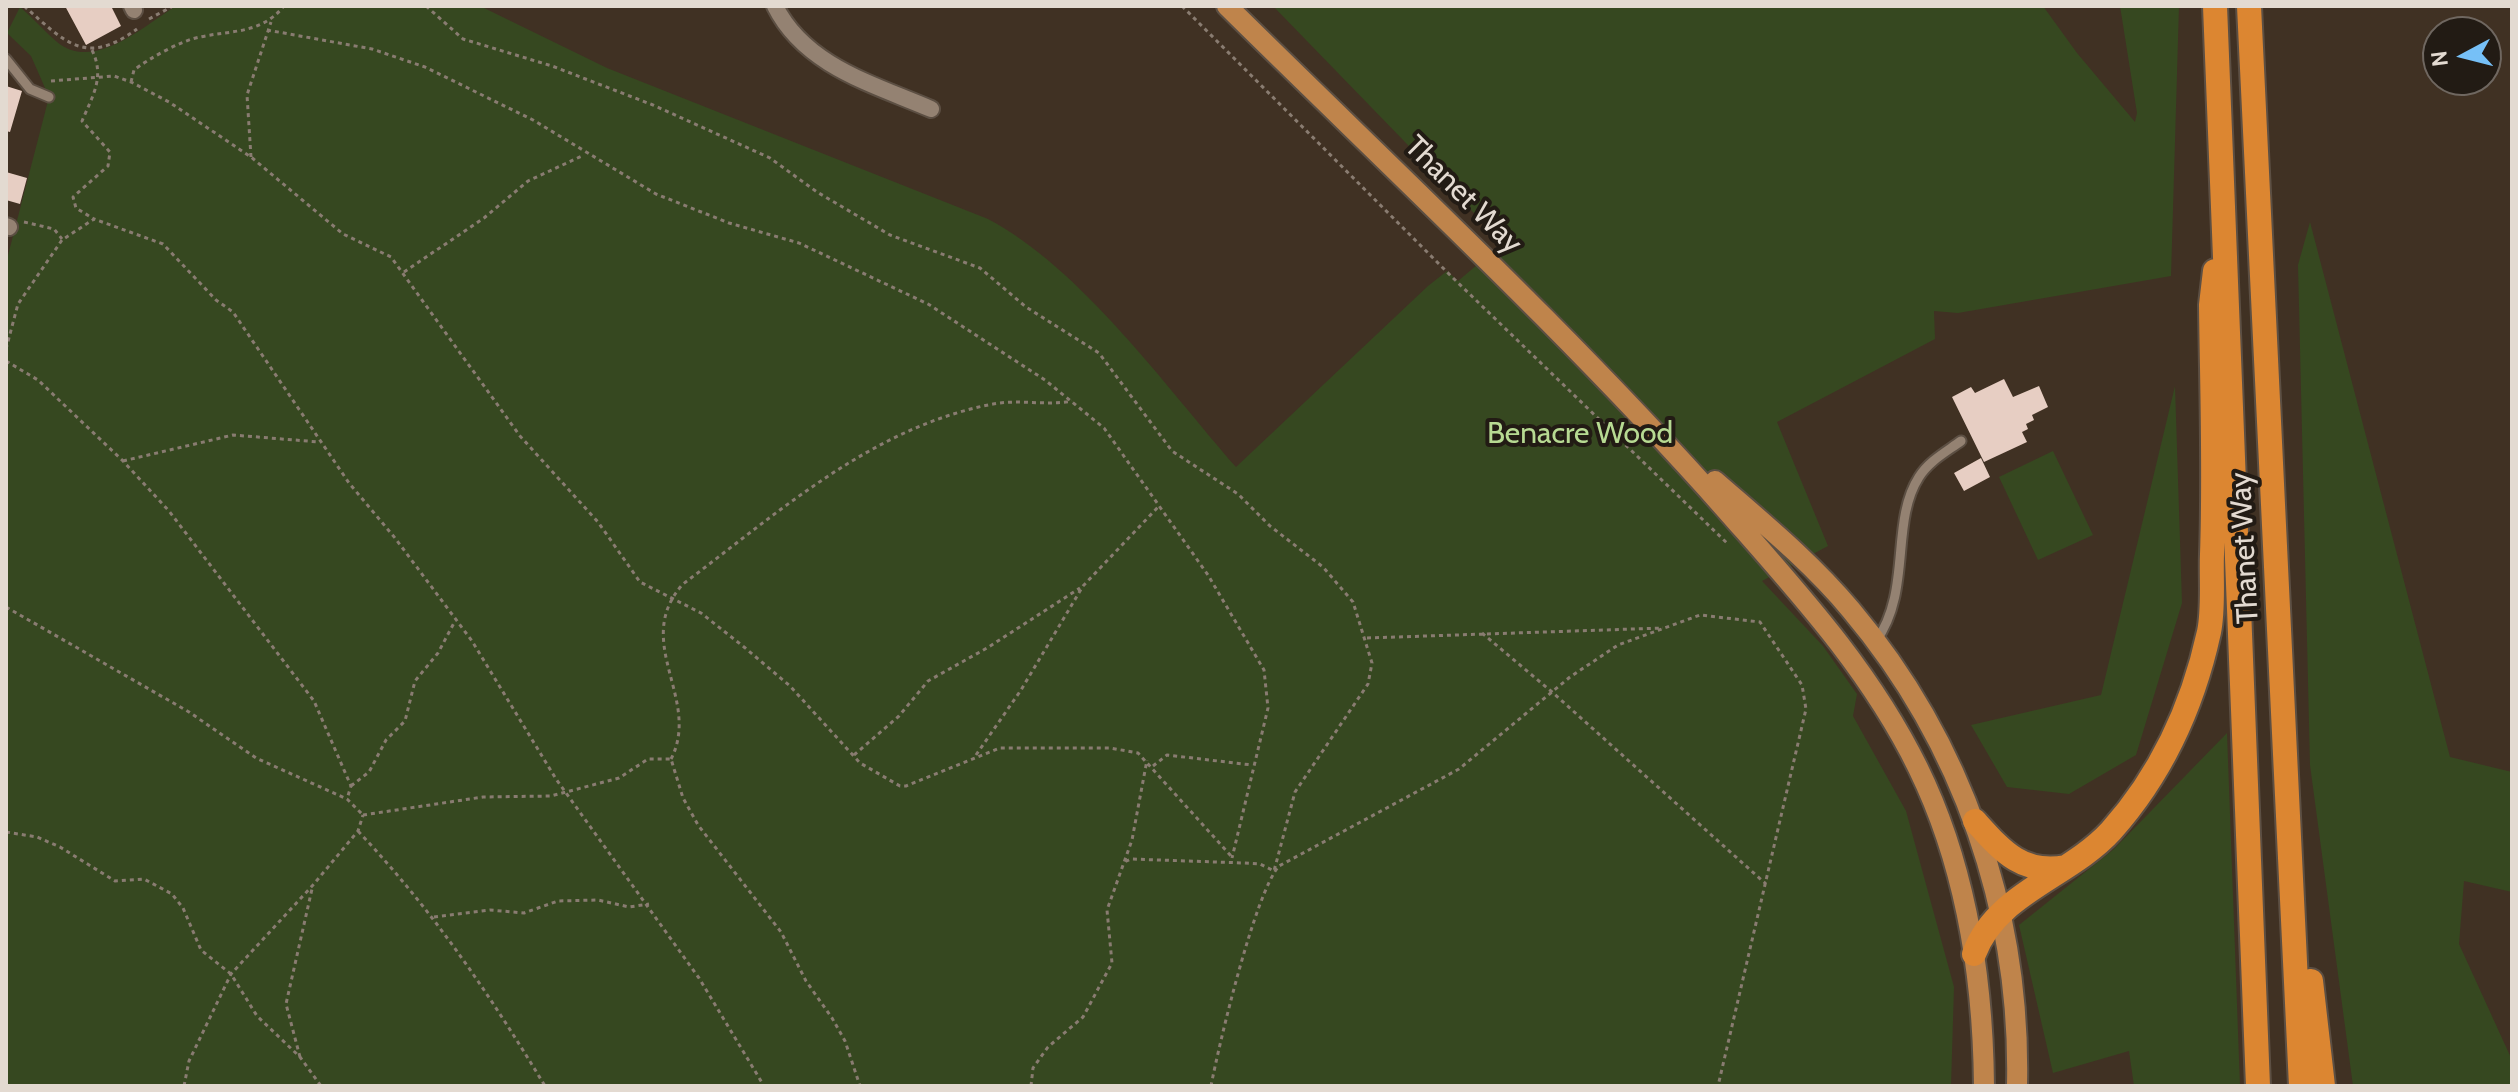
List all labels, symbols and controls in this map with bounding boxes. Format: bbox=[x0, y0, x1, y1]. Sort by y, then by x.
north arrow bbox=[2422, 16, 2502, 96]
text: N bbox=[2425, 49, 2454, 68]
street label: Thanet Way bbox=[1397, 129, 1529, 261]
park label: Benacre Wood bbox=[1487, 416, 1673, 452]
street label: Thanet Way bbox=[2223, 471, 2267, 625]

